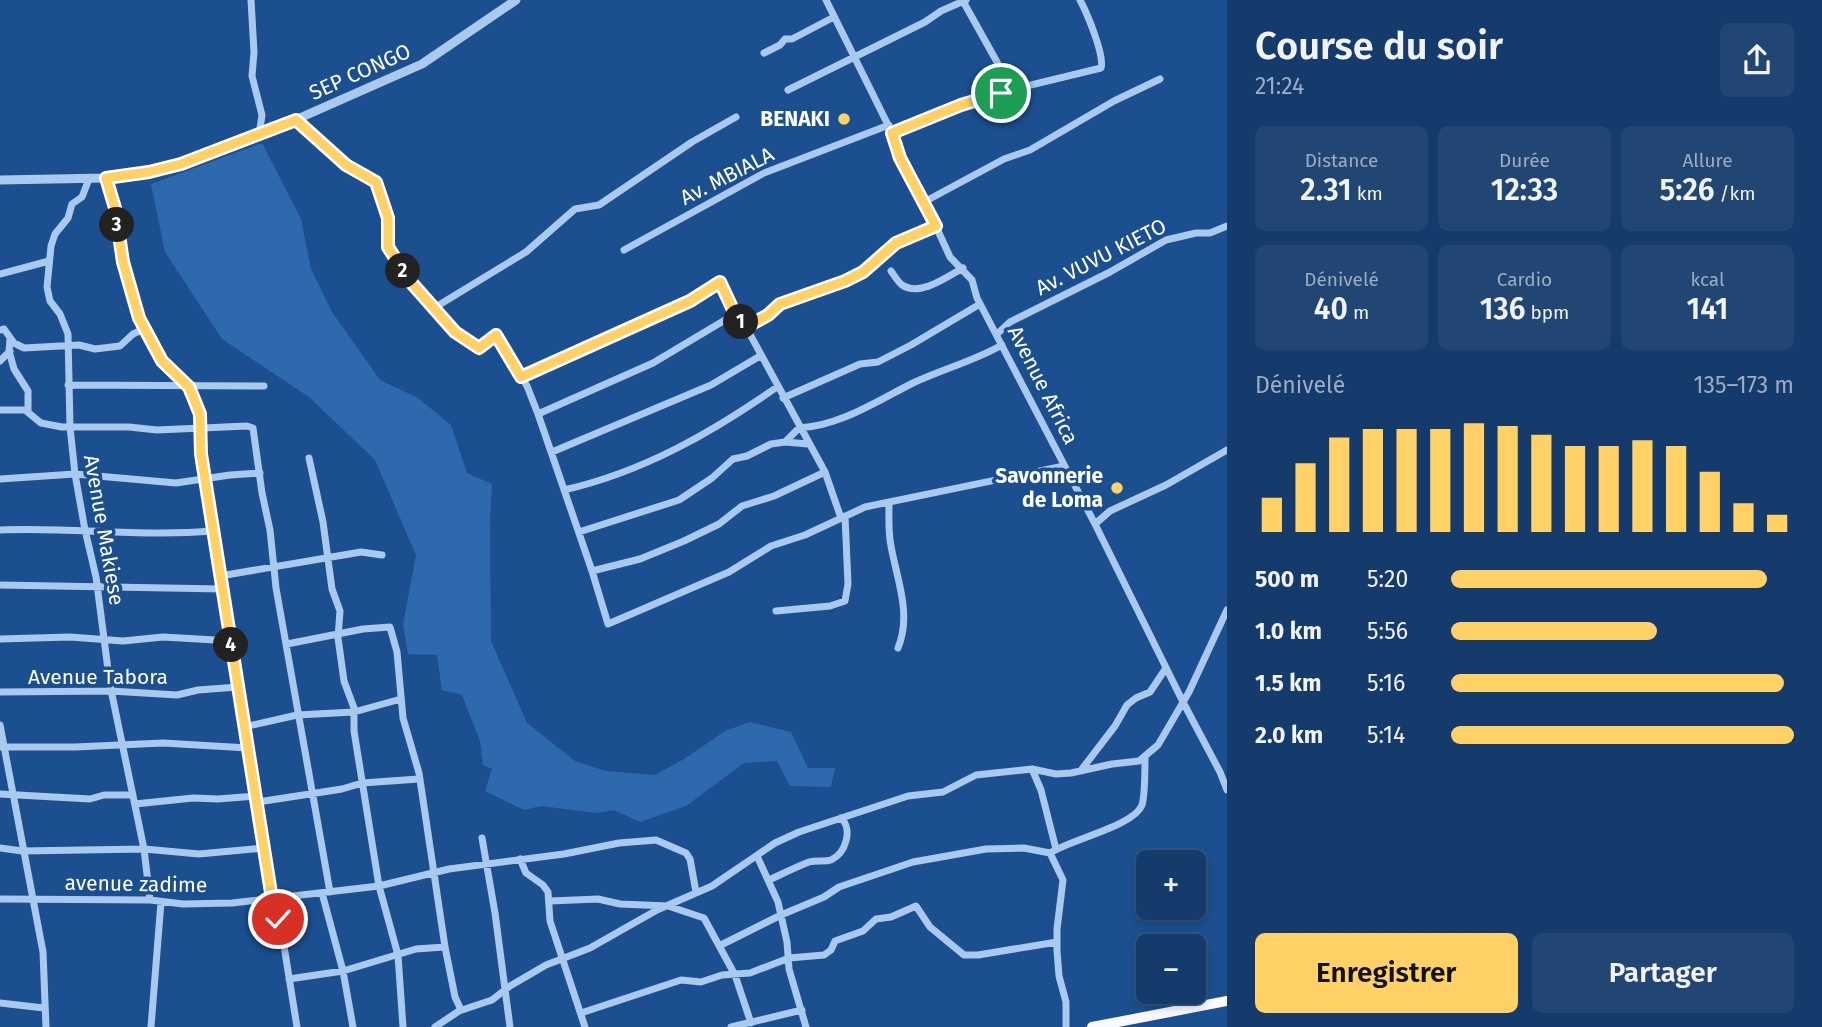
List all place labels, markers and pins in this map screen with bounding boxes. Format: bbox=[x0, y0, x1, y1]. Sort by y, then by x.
pin bbox=[971, 63, 1031, 123]
place label: BENAKI bbox=[760, 106, 830, 132]
marker: BENAKI bbox=[836, 111, 852, 127]
pin: 3 bbox=[100, 208, 134, 243]
pin: 2 bbox=[386, 254, 420, 288]
pin: 1 bbox=[724, 304, 758, 340]
place label: Savonnerie de Loma bbox=[995, 463, 1103, 513]
marker: Savonnerie de Loma bbox=[1109, 480, 1125, 496]
pin: 4 bbox=[214, 628, 248, 662]
pin bbox=[248, 889, 308, 949]

